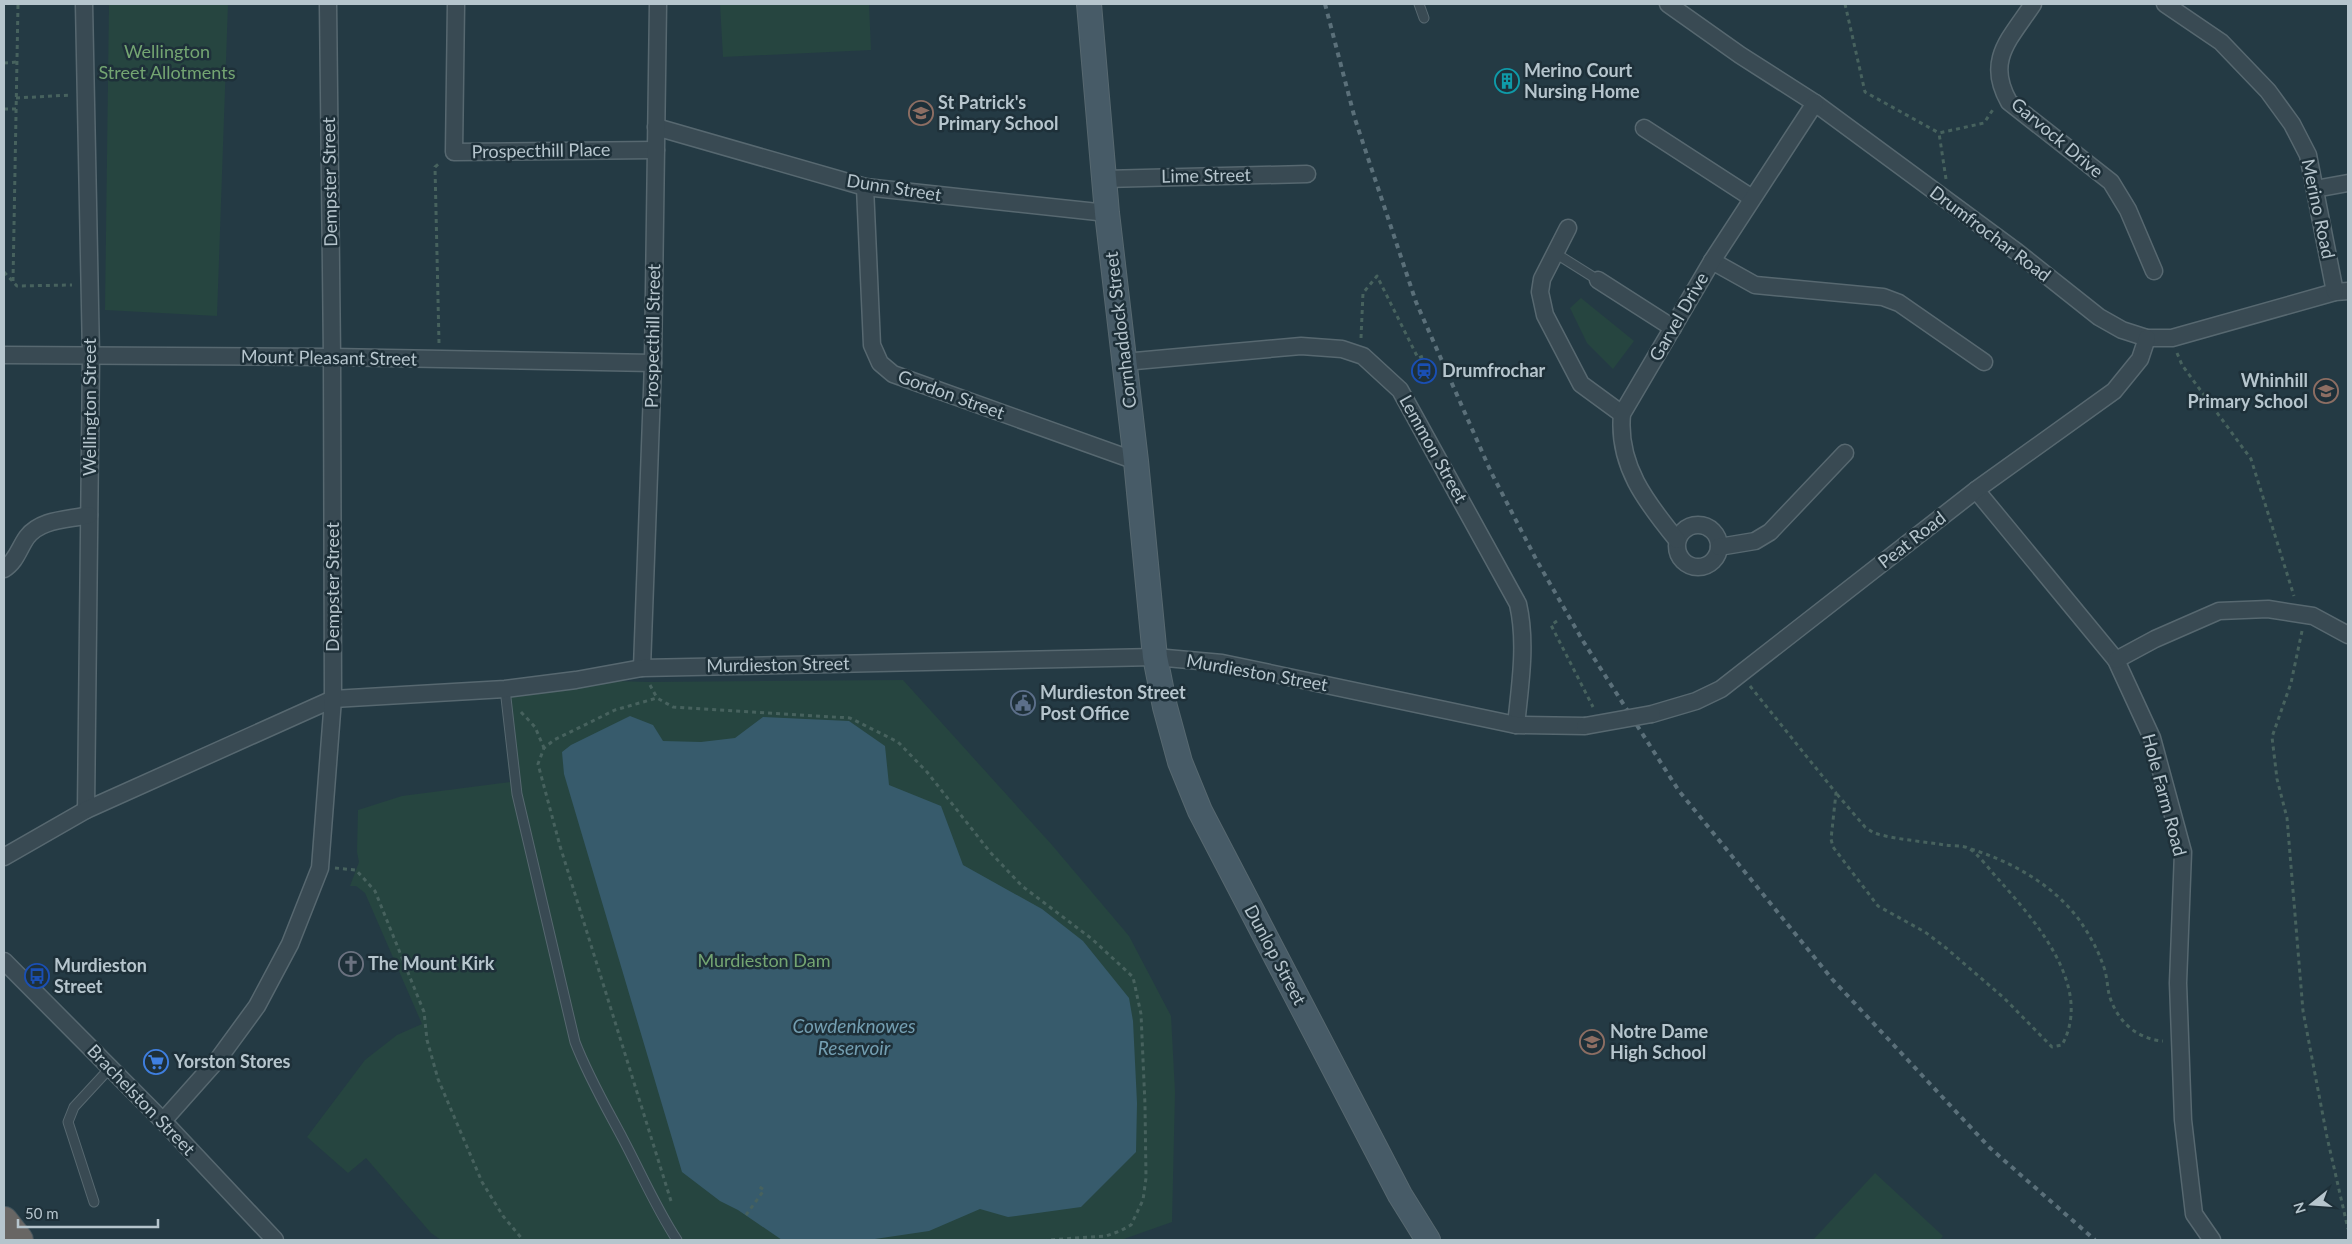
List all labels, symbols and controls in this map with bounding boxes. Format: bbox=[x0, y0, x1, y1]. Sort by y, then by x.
park label: Wellington Street Allotments bbox=[98, 40, 236, 83]
place label: Merino Court Nursing Home bbox=[1524, 59, 1640, 102]
building icon: Merino Court Nursing Home bbox=[1494, 68, 1520, 94]
place label: St Patrick's Primary School bbox=[938, 91, 1058, 134]
street label: Garvock Drive bbox=[2007, 92, 2108, 182]
school or university icon: St Patrick's Primary School bbox=[908, 100, 934, 126]
street label: Dempster Street bbox=[317, 116, 341, 247]
street label: Prospecthill Place bbox=[471, 138, 611, 162]
street label: Merino Road bbox=[2298, 157, 2340, 261]
street label: Lime Street bbox=[1161, 163, 1252, 187]
street label: Dunn Street bbox=[845, 169, 944, 205]
street label: Drumfrochar Road bbox=[1926, 181, 2055, 286]
street label: Cornhaddock Street bbox=[1099, 250, 1141, 410]
street label: Prospecthill Street bbox=[640, 263, 664, 408]
street label: Garvel Drive bbox=[1644, 268, 1712, 365]
street label: Wellington Street bbox=[78, 337, 100, 476]
street label: Mount Pleasant Street bbox=[241, 344, 418, 370]
station icon: Drumfrochar bbox=[1411, 358, 1437, 384]
place label: Drumfrochar bbox=[1442, 359, 1546, 381]
street label: Gordon Street bbox=[895, 365, 1008, 424]
place label: Whinhill Primary School bbox=[2188, 369, 2308, 412]
school or university icon: Whinhill Primary School bbox=[2313, 378, 2339, 404]
street label: Lemmon Street bbox=[1395, 391, 1473, 507]
street label: Peat Road bbox=[1873, 506, 1950, 572]
street label: Dempster Street bbox=[321, 522, 343, 652]
street label: Murdieston Street bbox=[1185, 649, 1330, 695]
street label: Murdieston Street bbox=[706, 652, 850, 676]
place label: Murdieston Street Post Office bbox=[1040, 681, 1186, 724]
public building icon: Murdieston Street Post Office bbox=[1010, 690, 1036, 716]
street label: Hole Farm Road bbox=[2138, 731, 2192, 858]
street label: Dunlop Street bbox=[1240, 901, 1312, 1009]
park label: Murdieston Dam bbox=[698, 949, 830, 971]
church icon: The Mount Kirk bbox=[338, 951, 364, 977]
place label: The Mount Kirk bbox=[368, 952, 495, 974]
place label: Murdieston Street bbox=[54, 954, 147, 997]
bus stop icon: Murdieston Street bbox=[24, 963, 50, 989]
water label: Cowdenknowes Reservoir bbox=[792, 1014, 916, 1059]
place label: Notre Dame High School bbox=[1610, 1020, 1709, 1063]
school or university icon: Notre Dame High School bbox=[1579, 1029, 1605, 1055]
street label: Brachelston Street bbox=[83, 1039, 201, 1160]
supermarket icon: Yorston Stores bbox=[143, 1049, 169, 1075]
place label: Yorston Stores bbox=[173, 1050, 291, 1072]
north arrow bbox=[2287, 1179, 2337, 1229]
scale bar bbox=[18, 1196, 158, 1228]
text: N bbox=[2289, 1200, 2309, 1216]
text: 50 m bbox=[25, 1204, 59, 1222]

